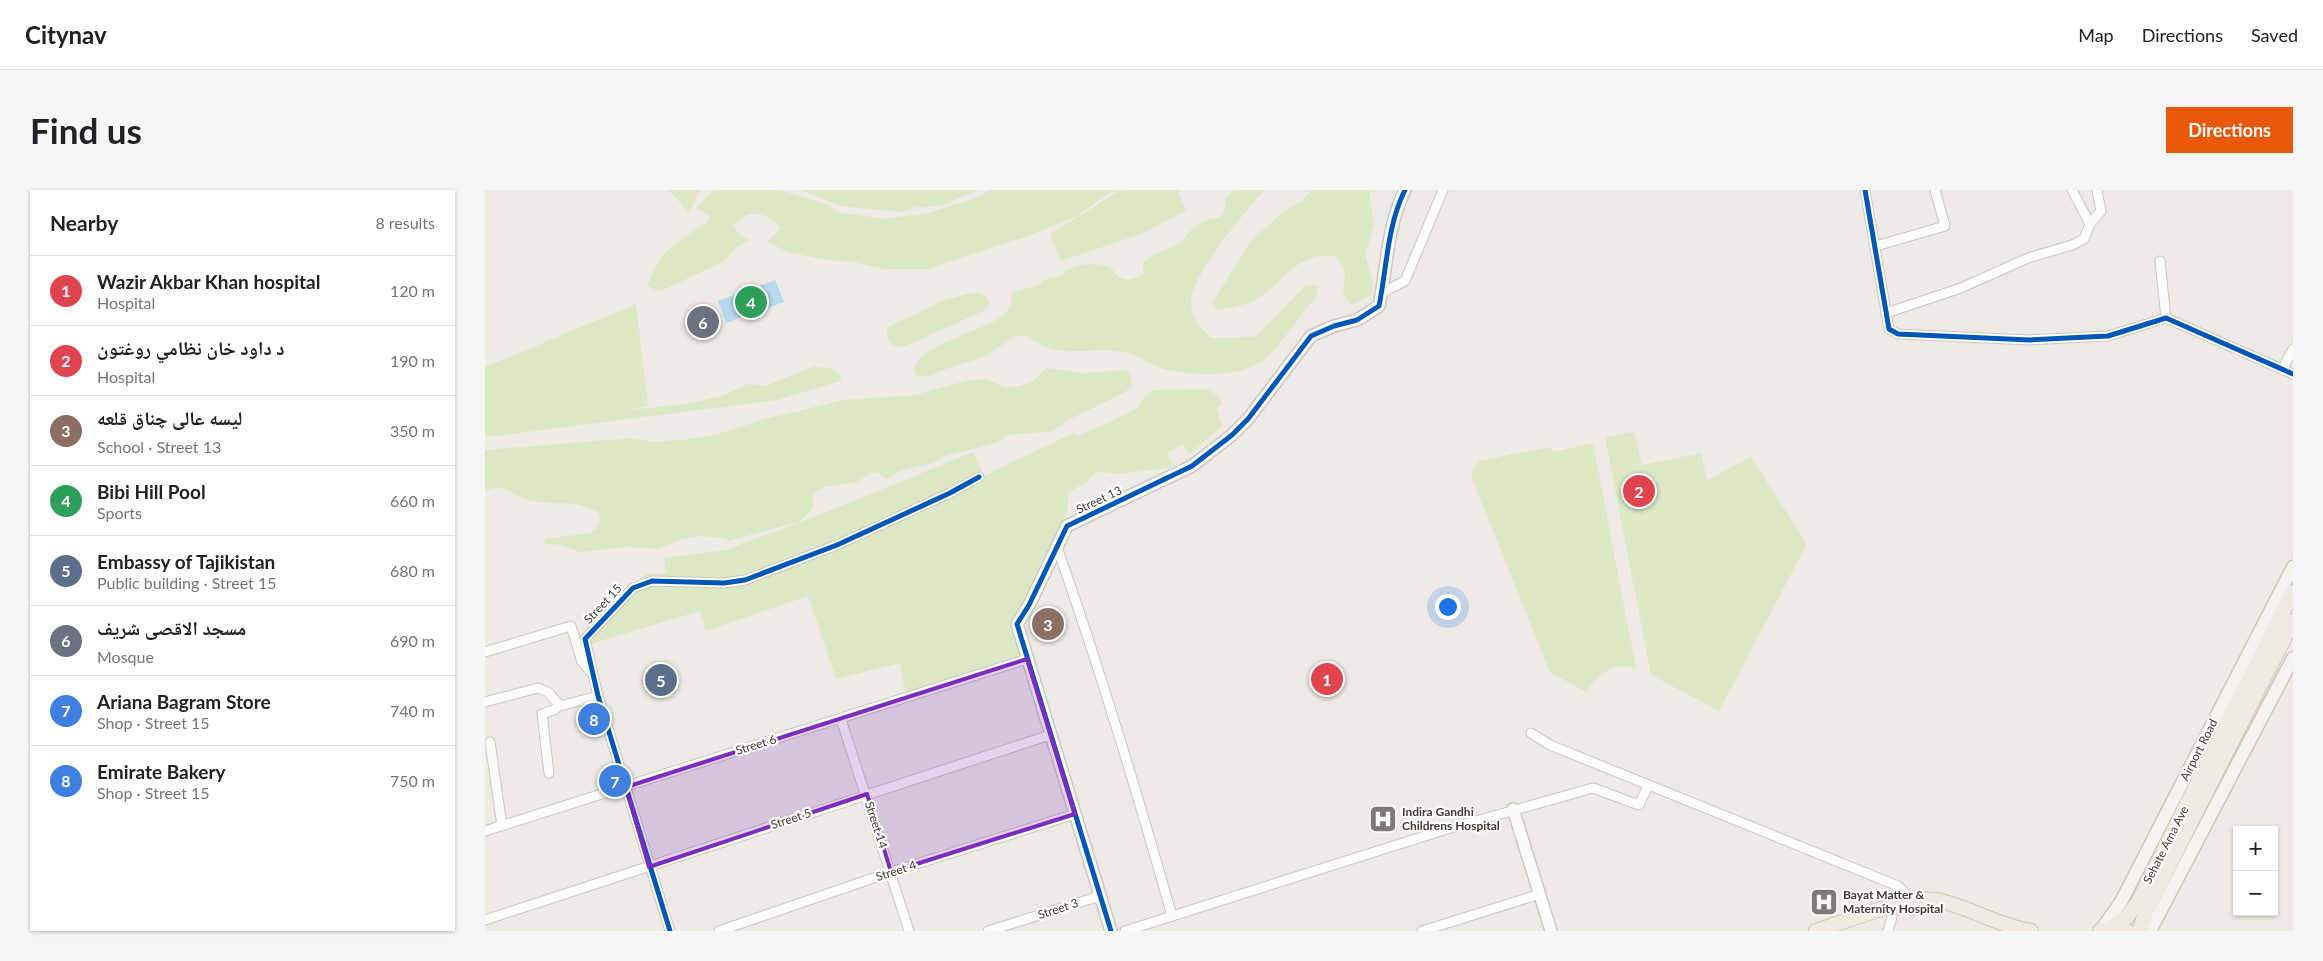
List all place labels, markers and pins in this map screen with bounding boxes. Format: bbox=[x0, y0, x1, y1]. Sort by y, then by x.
pin: 4 bbox=[735, 283, 767, 321]
pin: 6 bbox=[687, 303, 719, 341]
pin: 2 bbox=[1623, 472, 1655, 510]
pin: 3 bbox=[1032, 605, 1064, 643]
pin: 1 bbox=[1311, 660, 1343, 698]
pin: 5 bbox=[645, 661, 677, 699]
pin: 8 bbox=[578, 700, 610, 738]
pin: 7 bbox=[599, 762, 631, 800]
hospital icon: Indira Gandhi Childrens Hospital bbox=[1368, 804, 1398, 834]
place label: Indira Gandhi Childrens Hospital bbox=[1402, 804, 1500, 833]
hospital icon: Bayat Matter & Maternity Hospital bbox=[1809, 887, 1839, 917]
place label: Bayat Matter & Maternity Hospital bbox=[1843, 887, 1943, 916]

